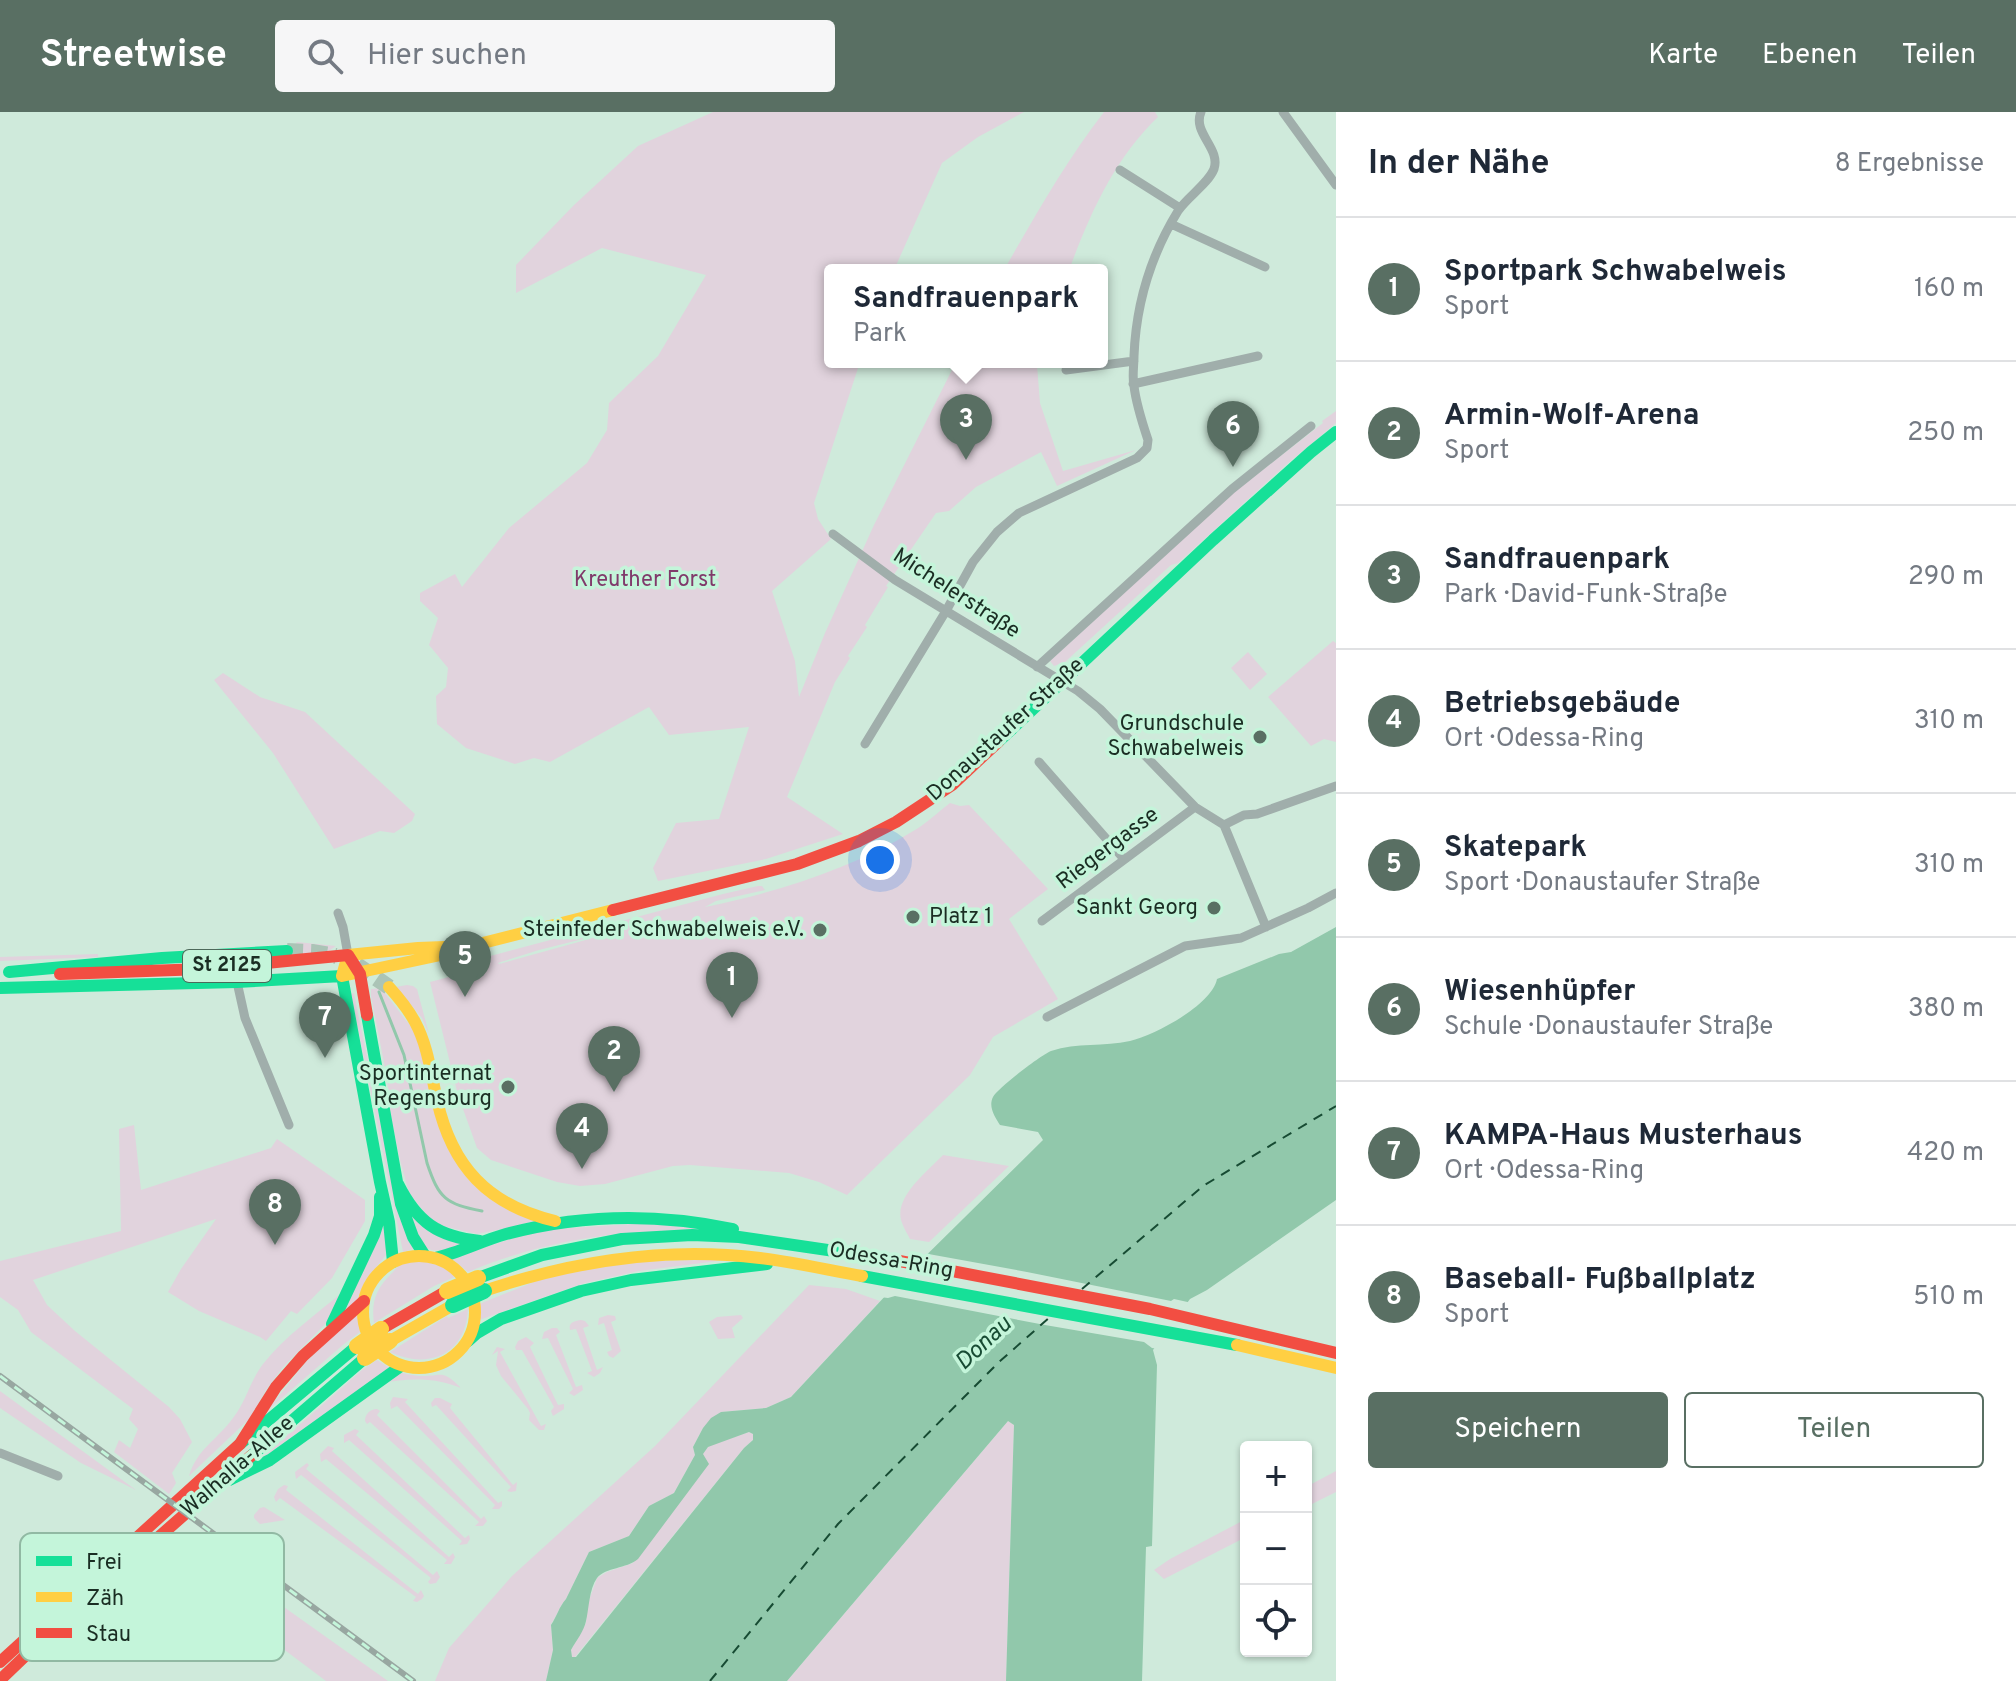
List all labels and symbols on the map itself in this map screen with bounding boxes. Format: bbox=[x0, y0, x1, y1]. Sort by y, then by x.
pin: 3 bbox=[940, 394, 992, 460]
pin: 6 bbox=[1207, 401, 1259, 467]
street label: Michelerstraße bbox=[887, 543, 1025, 645]
park label: Kreuther Forst bbox=[574, 567, 716, 594]
street label: Donaustaufer Straße bbox=[922, 652, 1090, 808]
place label: Grundschule Schwabelweis bbox=[1107, 711, 1244, 763]
marker: Grundschule Schwabelweis bbox=[1251, 728, 1269, 746]
street label: Riegergasse bbox=[1051, 802, 1165, 896]
your location bbox=[860, 840, 900, 880]
place label: Sankt Georg bbox=[1076, 895, 1198, 922]
marker: Sankt Georg bbox=[1205, 899, 1223, 917]
place label: Platz 1 bbox=[929, 904, 992, 931]
marker: Platz 1 bbox=[904, 908, 922, 926]
place label: Steinfeder Schwabelweis e.V. bbox=[522, 917, 804, 944]
marker: Steinfeder Schwabelweis e.V. bbox=[811, 921, 829, 939]
pin: 5 bbox=[439, 931, 491, 997]
road number: St 2125 bbox=[183, 950, 271, 982]
pin: 1 bbox=[706, 952, 758, 1018]
pin: 7 bbox=[299, 992, 351, 1058]
pin: 2 bbox=[588, 1026, 640, 1092]
place label: Sportinternat Regensburg bbox=[359, 1061, 492, 1113]
marker: Sportinternat Regensburg bbox=[499, 1078, 517, 1096]
pin: 4 bbox=[556, 1103, 608, 1169]
pin: 8 bbox=[249, 1179, 301, 1245]
street label: Odessa-Ring bbox=[827, 1237, 955, 1285]
water label: Donau bbox=[949, 1310, 1019, 1378]
street label: Walhalla-Allee bbox=[176, 1410, 300, 1524]
legend bbox=[20, 1533, 284, 1661]
text: Frei bbox=[86, 1550, 122, 1577]
text: Zäh bbox=[86, 1586, 124, 1613]
text: Stau bbox=[86, 1622, 131, 1649]

